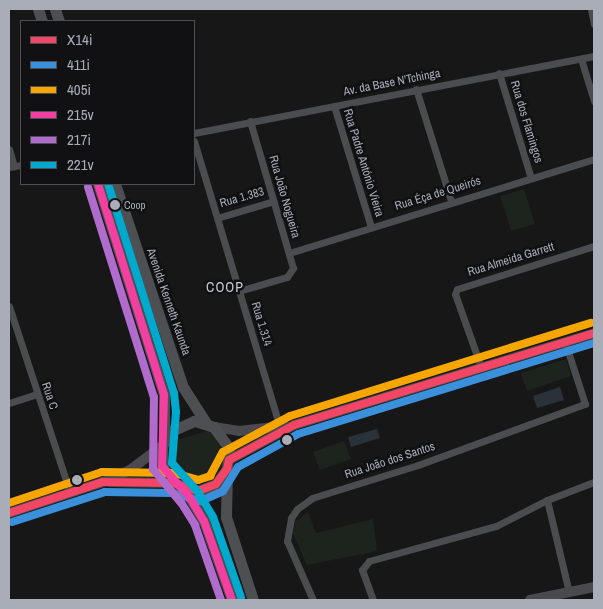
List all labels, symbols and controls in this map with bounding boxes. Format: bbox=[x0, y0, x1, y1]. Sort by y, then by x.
legend bbox=[20, 20, 195, 185]
text: X14i bbox=[67, 29, 92, 50]
text: 411i bbox=[67, 54, 90, 75]
street label: Av. da Base N'Tchinga bbox=[342, 67, 442, 99]
text: 405i bbox=[67, 79, 91, 100]
street label: Rua dos Flamingos bbox=[507, 79, 545, 165]
text: 215v bbox=[67, 104, 94, 125]
street label: Rua Padre António Vieira bbox=[340, 107, 386, 219]
text: 217i bbox=[67, 129, 91, 150]
text: 221v bbox=[67, 154, 94, 175]
street label: Rua João Nogueira bbox=[265, 154, 303, 240]
street label: Rua Éça de Queirós bbox=[393, 174, 483, 214]
street label: Rua 1.383 bbox=[218, 185, 266, 211]
place label: Coop bbox=[124, 198, 146, 212]
marker: Coop bbox=[110, 200, 120, 210]
street label: Rua Almeida Garrett bbox=[466, 240, 556, 280]
street label: Avenida Kenneth Kaunda bbox=[143, 247, 193, 357]
district label: COOP bbox=[206, 279, 244, 295]
street label: Rua 1.314 bbox=[247, 300, 275, 348]
street label: Rua C bbox=[38, 381, 60, 411]
unlabelled marker bbox=[282, 435, 292, 445]
street label: Rua João dos Santos bbox=[343, 440, 437, 482]
unlabelled marker bbox=[72, 475, 82, 485]

